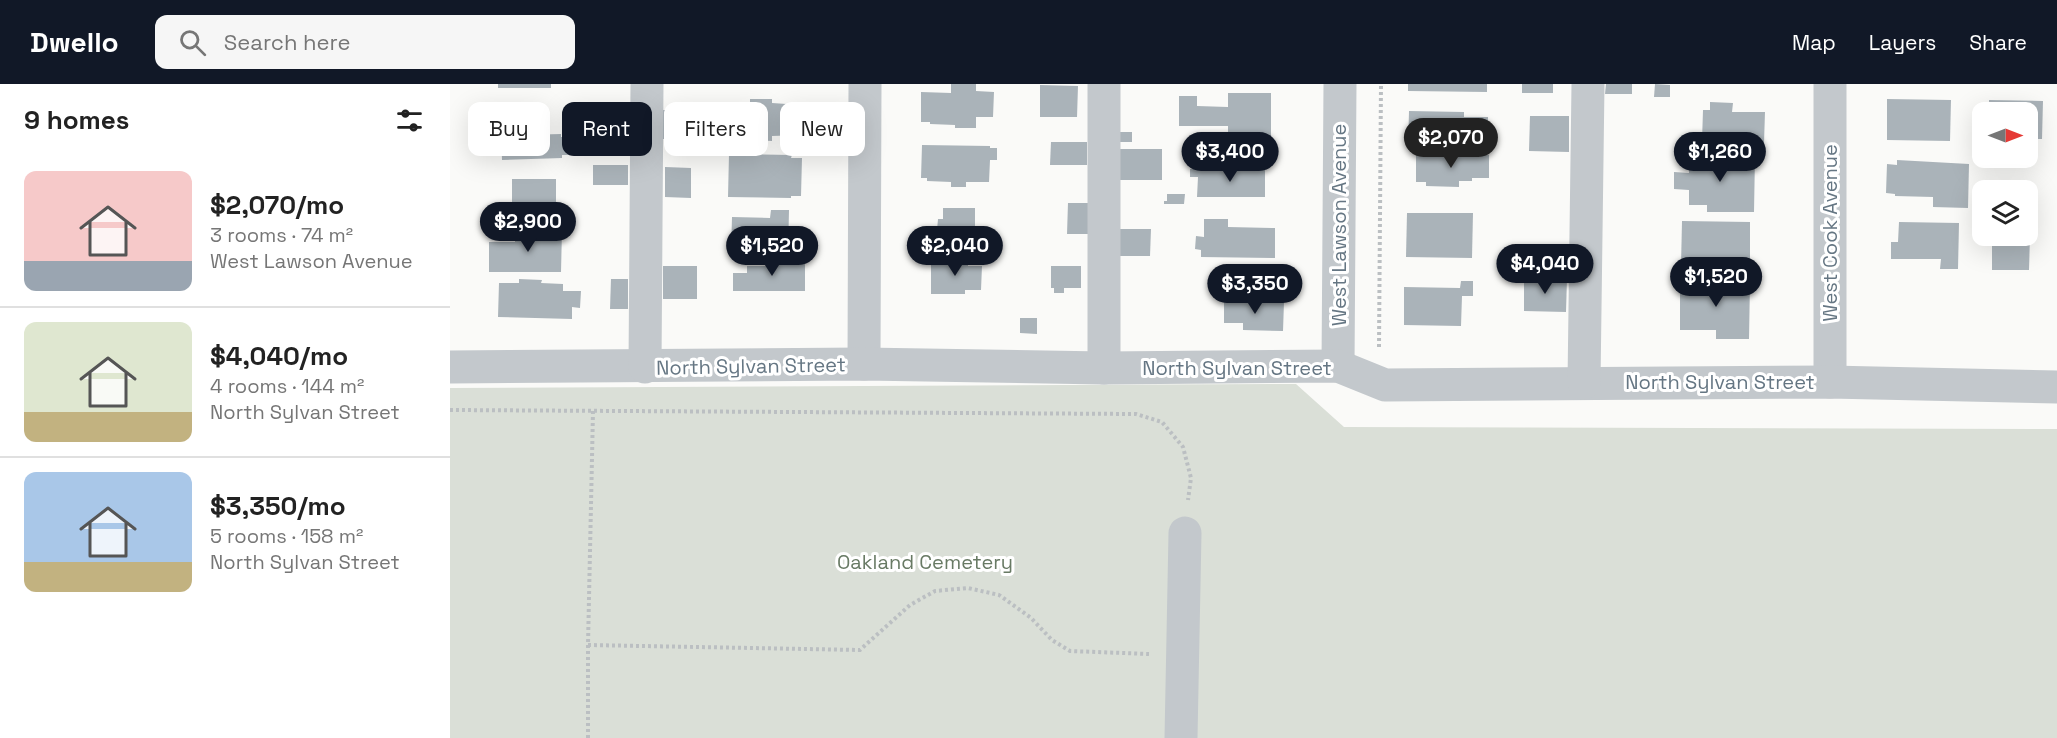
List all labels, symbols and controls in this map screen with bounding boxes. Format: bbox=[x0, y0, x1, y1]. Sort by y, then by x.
search box bbox=[155, 15, 575, 69]
text: Dwello bbox=[30, 24, 119, 60]
icon: search bbox=[176, 26, 209, 59]
text: Search here bbox=[224, 28, 351, 56]
text: Map bbox=[1792, 29, 1836, 56]
text: Layers bbox=[1869, 29, 1936, 56]
text: Share bbox=[1969, 29, 2027, 56]
chip: Buy bbox=[468, 102, 550, 156]
chip: Rent bbox=[562, 102, 652, 156]
chip: Filters bbox=[664, 102, 768, 156]
chip: New bbox=[780, 102, 865, 156]
north arrow bbox=[1972, 102, 2038, 168]
map controls bbox=[1972, 102, 2038, 246]
text: 9 homes bbox=[24, 103, 129, 137]
icon: filters bbox=[393, 104, 426, 137]
pin: $2,070 bbox=[1402, 118, 1500, 169]
street label: West Lawson Avenue bbox=[1326, 124, 1352, 326]
text: $2,070 bbox=[1418, 124, 1484, 150]
pin: $3,400 bbox=[1181, 132, 1279, 183]
pin: $1,260 bbox=[1671, 132, 1769, 183]
text: $3,400 bbox=[1196, 138, 1264, 164]
text: $1,260 bbox=[1688, 138, 1752, 164]
street label: West Cook Avenue bbox=[1817, 144, 1843, 322]
button: layers bbox=[1972, 180, 2038, 246]
text: $2,070/mo bbox=[210, 188, 344, 222]
icon: home bbox=[72, 195, 144, 267]
pin: $2,900 bbox=[479, 202, 577, 253]
text: $2,900 bbox=[494, 208, 562, 234]
text: 3 rooms · 74 m² bbox=[210, 222, 353, 248]
pin: $1,520 bbox=[723, 226, 821, 277]
pin: $2,040 bbox=[906, 226, 1004, 277]
text: $1,520 bbox=[740, 232, 804, 258]
text: $2,040 bbox=[921, 232, 989, 258]
pin: $4,040 bbox=[1496, 244, 1594, 295]
text: West Lawson Avenue bbox=[210, 248, 413, 274]
text: $4,040 bbox=[1510, 250, 1580, 276]
pin: $1,520 bbox=[1667, 257, 1765, 308]
text: $1,520 bbox=[1684, 263, 1748, 289]
pin: $3,350 bbox=[1206, 264, 1304, 315]
text: $3,350 bbox=[1221, 270, 1289, 296]
text: $4,040/mo bbox=[210, 339, 348, 373]
icon: home bbox=[72, 346, 144, 418]
street label: North Sylvan Street bbox=[656, 351, 846, 381]
street label: North Sylvan Street bbox=[1142, 355, 1332, 381]
street label: North Sylvan Street bbox=[1625, 369, 1815, 395]
text: 4 rooms · 144 m² bbox=[210, 373, 364, 399]
text: North Sylvan Street bbox=[210, 399, 400, 425]
text: $3,350/mo bbox=[210, 489, 346, 523]
icon: home bbox=[72, 496, 144, 568]
text: 5 rooms · 158 m² bbox=[210, 523, 363, 549]
text: North Sylvan Street bbox=[210, 549, 400, 575]
park label: Oakland Cemetery bbox=[837, 549, 1013, 575]

